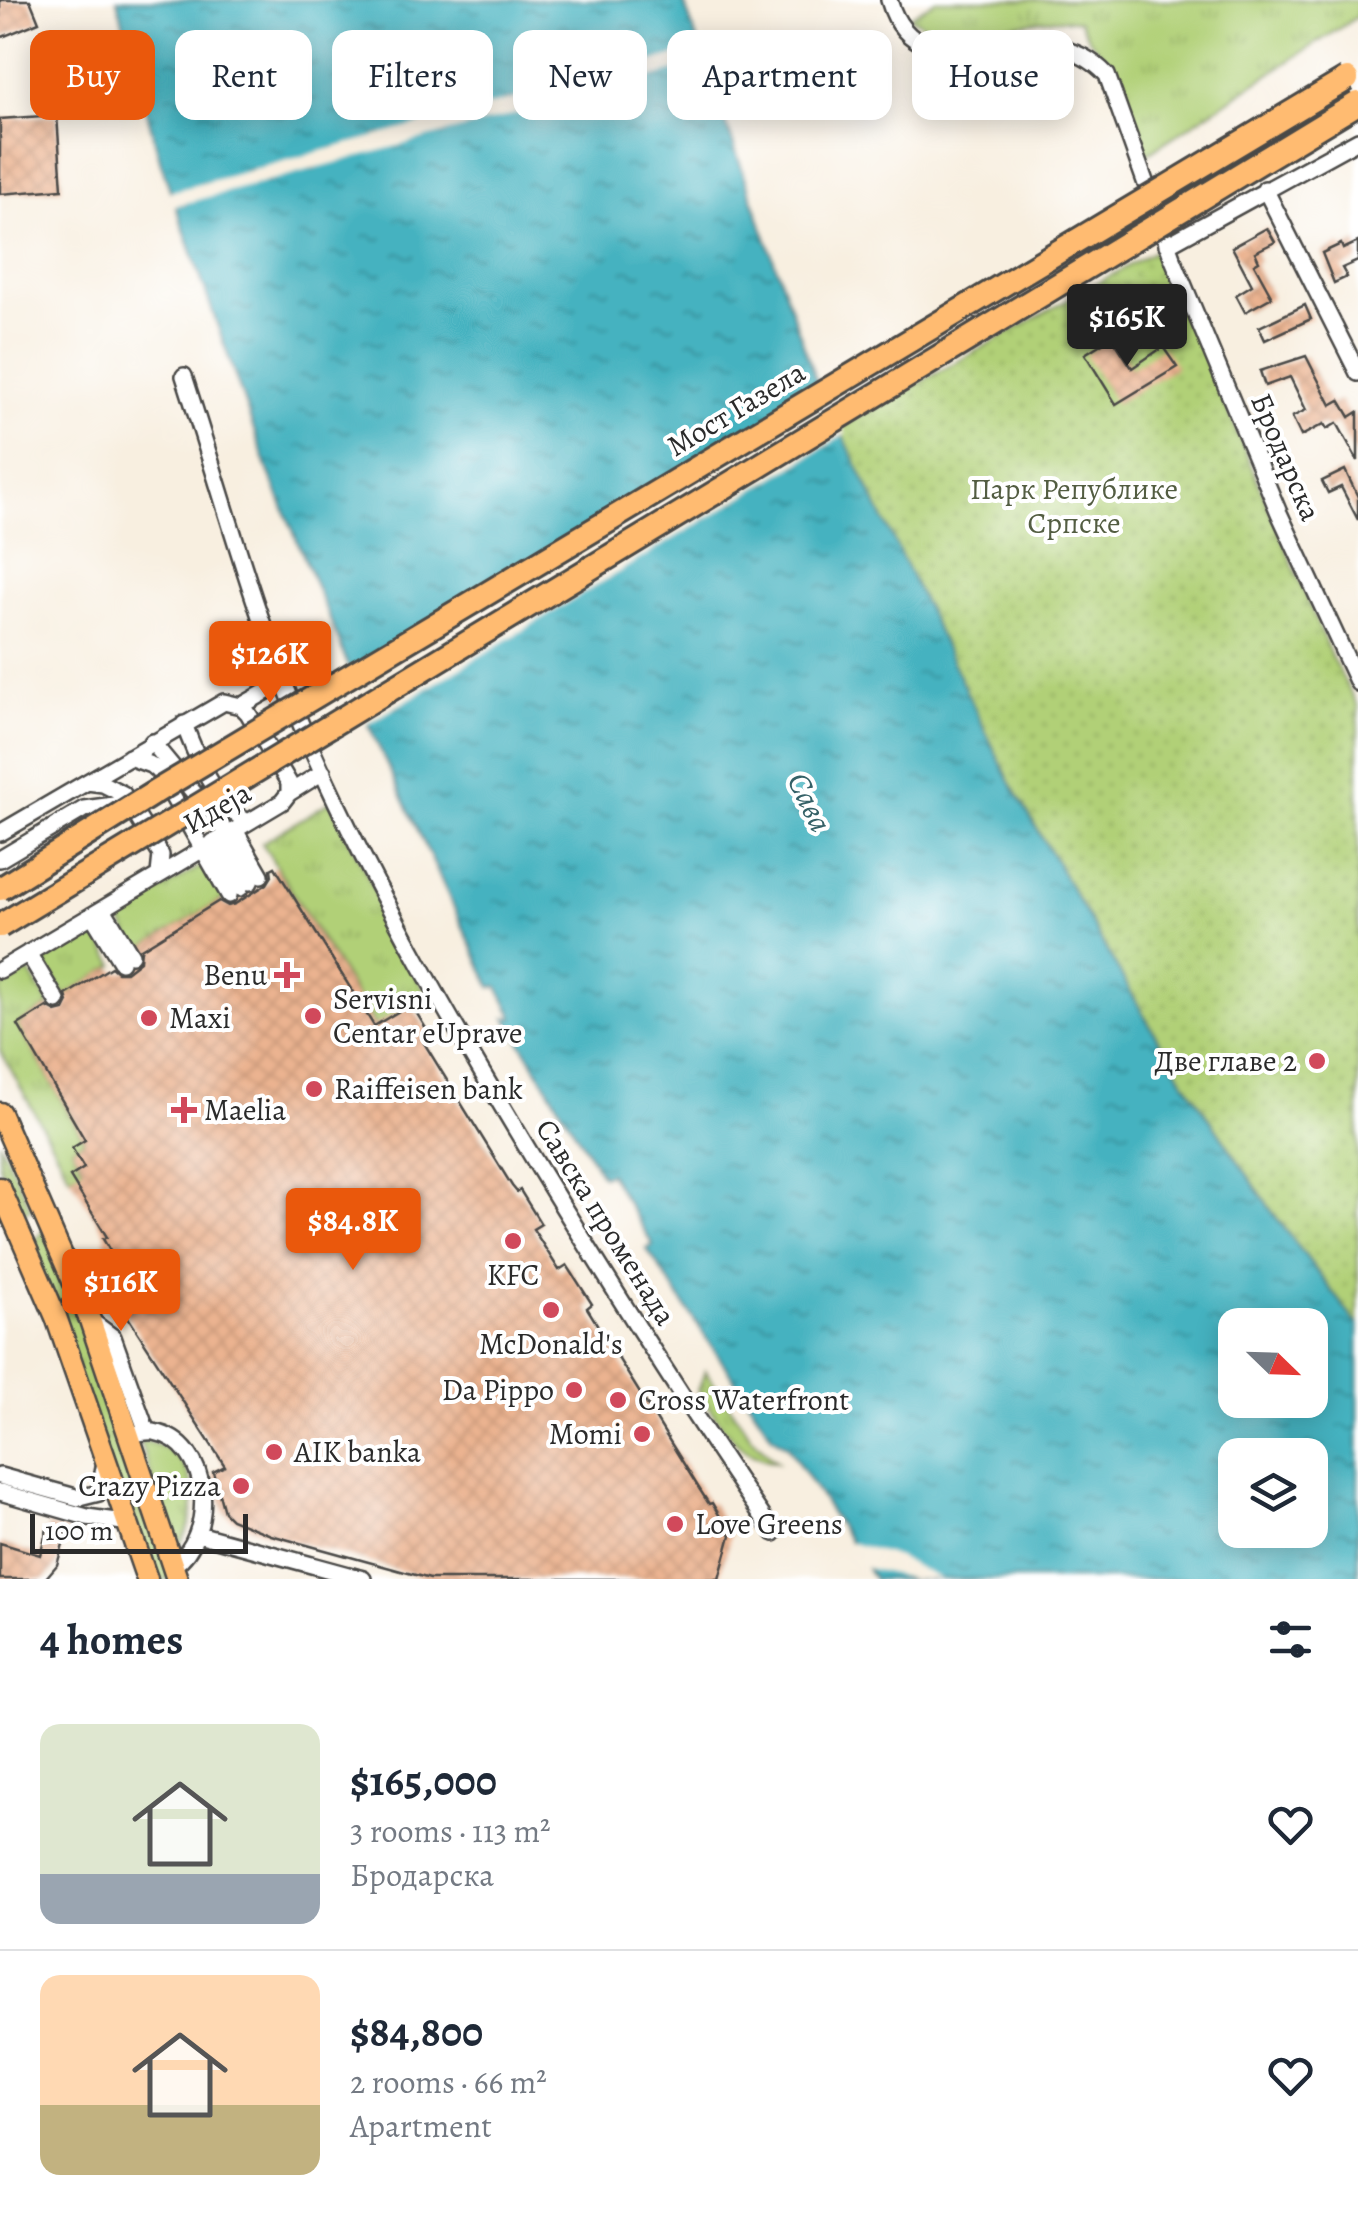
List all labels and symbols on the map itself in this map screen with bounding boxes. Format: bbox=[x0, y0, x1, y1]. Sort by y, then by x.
pin: $165K bbox=[1057, 284, 1197, 369]
street label: Мост Газела bbox=[660, 352, 813, 466]
street label: Бродарска bbox=[1241, 387, 1331, 527]
park label: Парк Републике Српске bbox=[970, 469, 1178, 543]
pin: $126K bbox=[200, 621, 340, 706]
water label: Сава bbox=[777, 765, 843, 839]
street label: Идеја bbox=[176, 773, 258, 843]
place label: Benu bbox=[203, 955, 268, 995]
marker: Benu bbox=[276, 964, 298, 986]
place label: Servisni Centar eUprave bbox=[333, 979, 522, 1053]
place label: Maxi bbox=[169, 998, 231, 1038]
marker: Servisni Centar eUprave bbox=[302, 1005, 324, 1027]
marker: Maxi bbox=[138, 1007, 160, 1029]
place label: Две главе 2 bbox=[1155, 1041, 1297, 1081]
marker: Две главе 2 bbox=[1306, 1050, 1328, 1072]
place label: Raiffeisen bank bbox=[334, 1069, 523, 1109]
marker: Raiffeisen bank bbox=[303, 1078, 325, 1100]
place label: Maelia bbox=[204, 1090, 286, 1130]
marker: Maelia bbox=[173, 1099, 195, 1121]
street label: Савска променада bbox=[526, 1111, 686, 1333]
pin: $84.8K bbox=[272, 1188, 434, 1273]
marker: KFC bbox=[502, 1230, 524, 1252]
pin: $116K bbox=[51, 1249, 191, 1334]
place label: KFC bbox=[487, 1255, 539, 1295]
marker: McDonald's bbox=[540, 1299, 562, 1321]
north arrow bbox=[1218, 1308, 1328, 1418]
place label: McDonald's bbox=[479, 1324, 623, 1364]
place label: Da Pippo bbox=[442, 1370, 554, 1410]
marker: Da Pippo bbox=[563, 1379, 585, 1401]
place label: Cross Waterfront bbox=[638, 1380, 849, 1420]
marker: Cross Waterfront bbox=[607, 1389, 629, 1411]
place label: Momi bbox=[549, 1414, 622, 1454]
marker: Momi bbox=[631, 1423, 653, 1445]
place label: AIK banka bbox=[293, 1432, 421, 1472]
marker: AIK banka bbox=[263, 1441, 285, 1463]
place label: Crazy Pizza bbox=[78, 1466, 221, 1506]
marker: Crazy Pizza bbox=[230, 1475, 252, 1497]
place label: Love Greens bbox=[695, 1504, 843, 1544]
scale bar bbox=[30, 1509, 248, 1554]
marker: Love Greens bbox=[664, 1513, 686, 1535]

